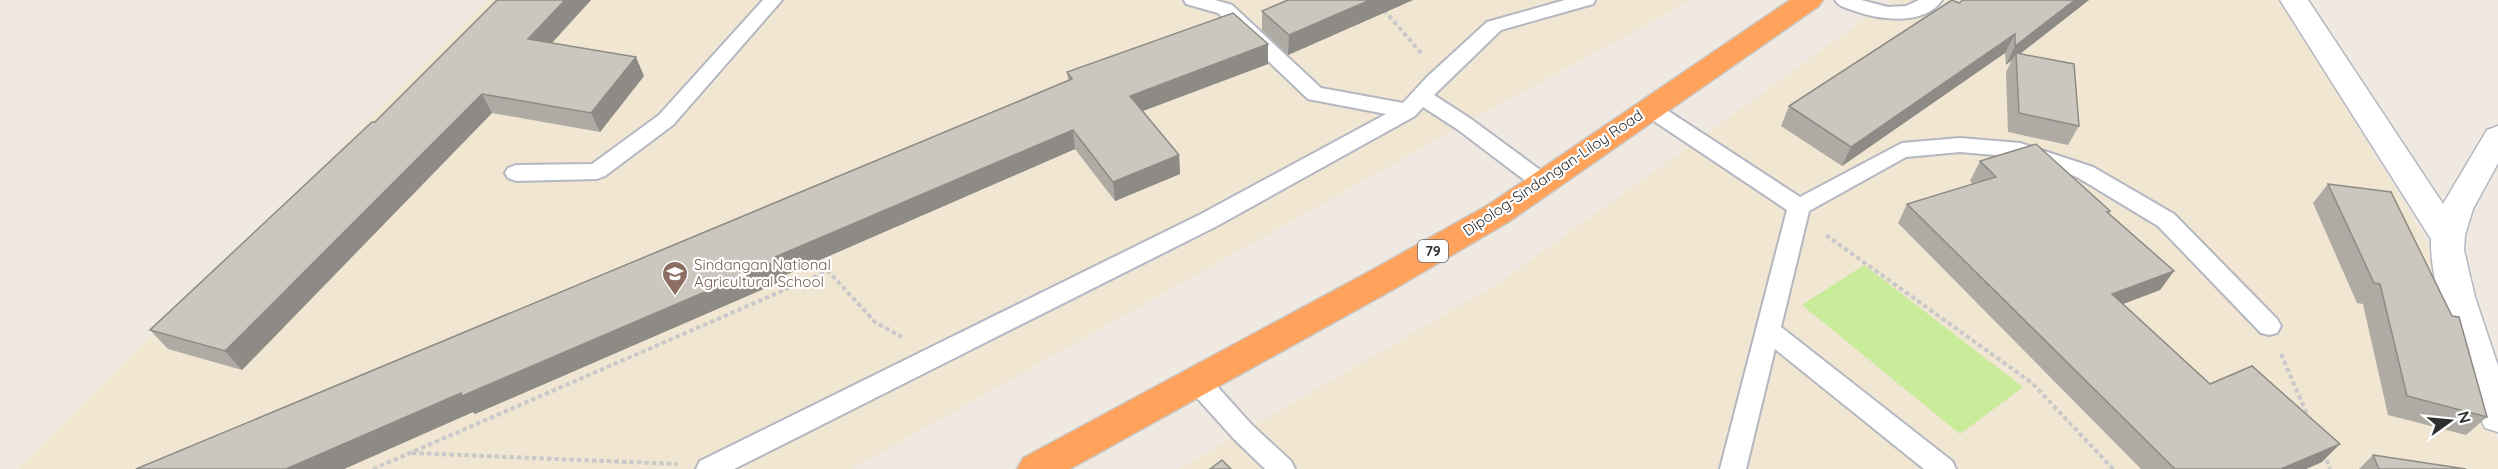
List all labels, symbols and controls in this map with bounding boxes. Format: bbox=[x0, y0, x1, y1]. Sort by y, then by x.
street label: Dipolog-Sindangan-Liloy Road bbox=[1459, 105, 1646, 240]
road number: 79 bbox=[1418, 240, 1448, 262]
place label: Sindangan National Agricultural School bbox=[694, 255, 831, 291]
school or university icon: Sindangan National Agricultural School bbox=[660, 259, 690, 297]
north arrow bbox=[2420, 391, 2480, 451]
text: N bbox=[2453, 409, 2476, 425]

